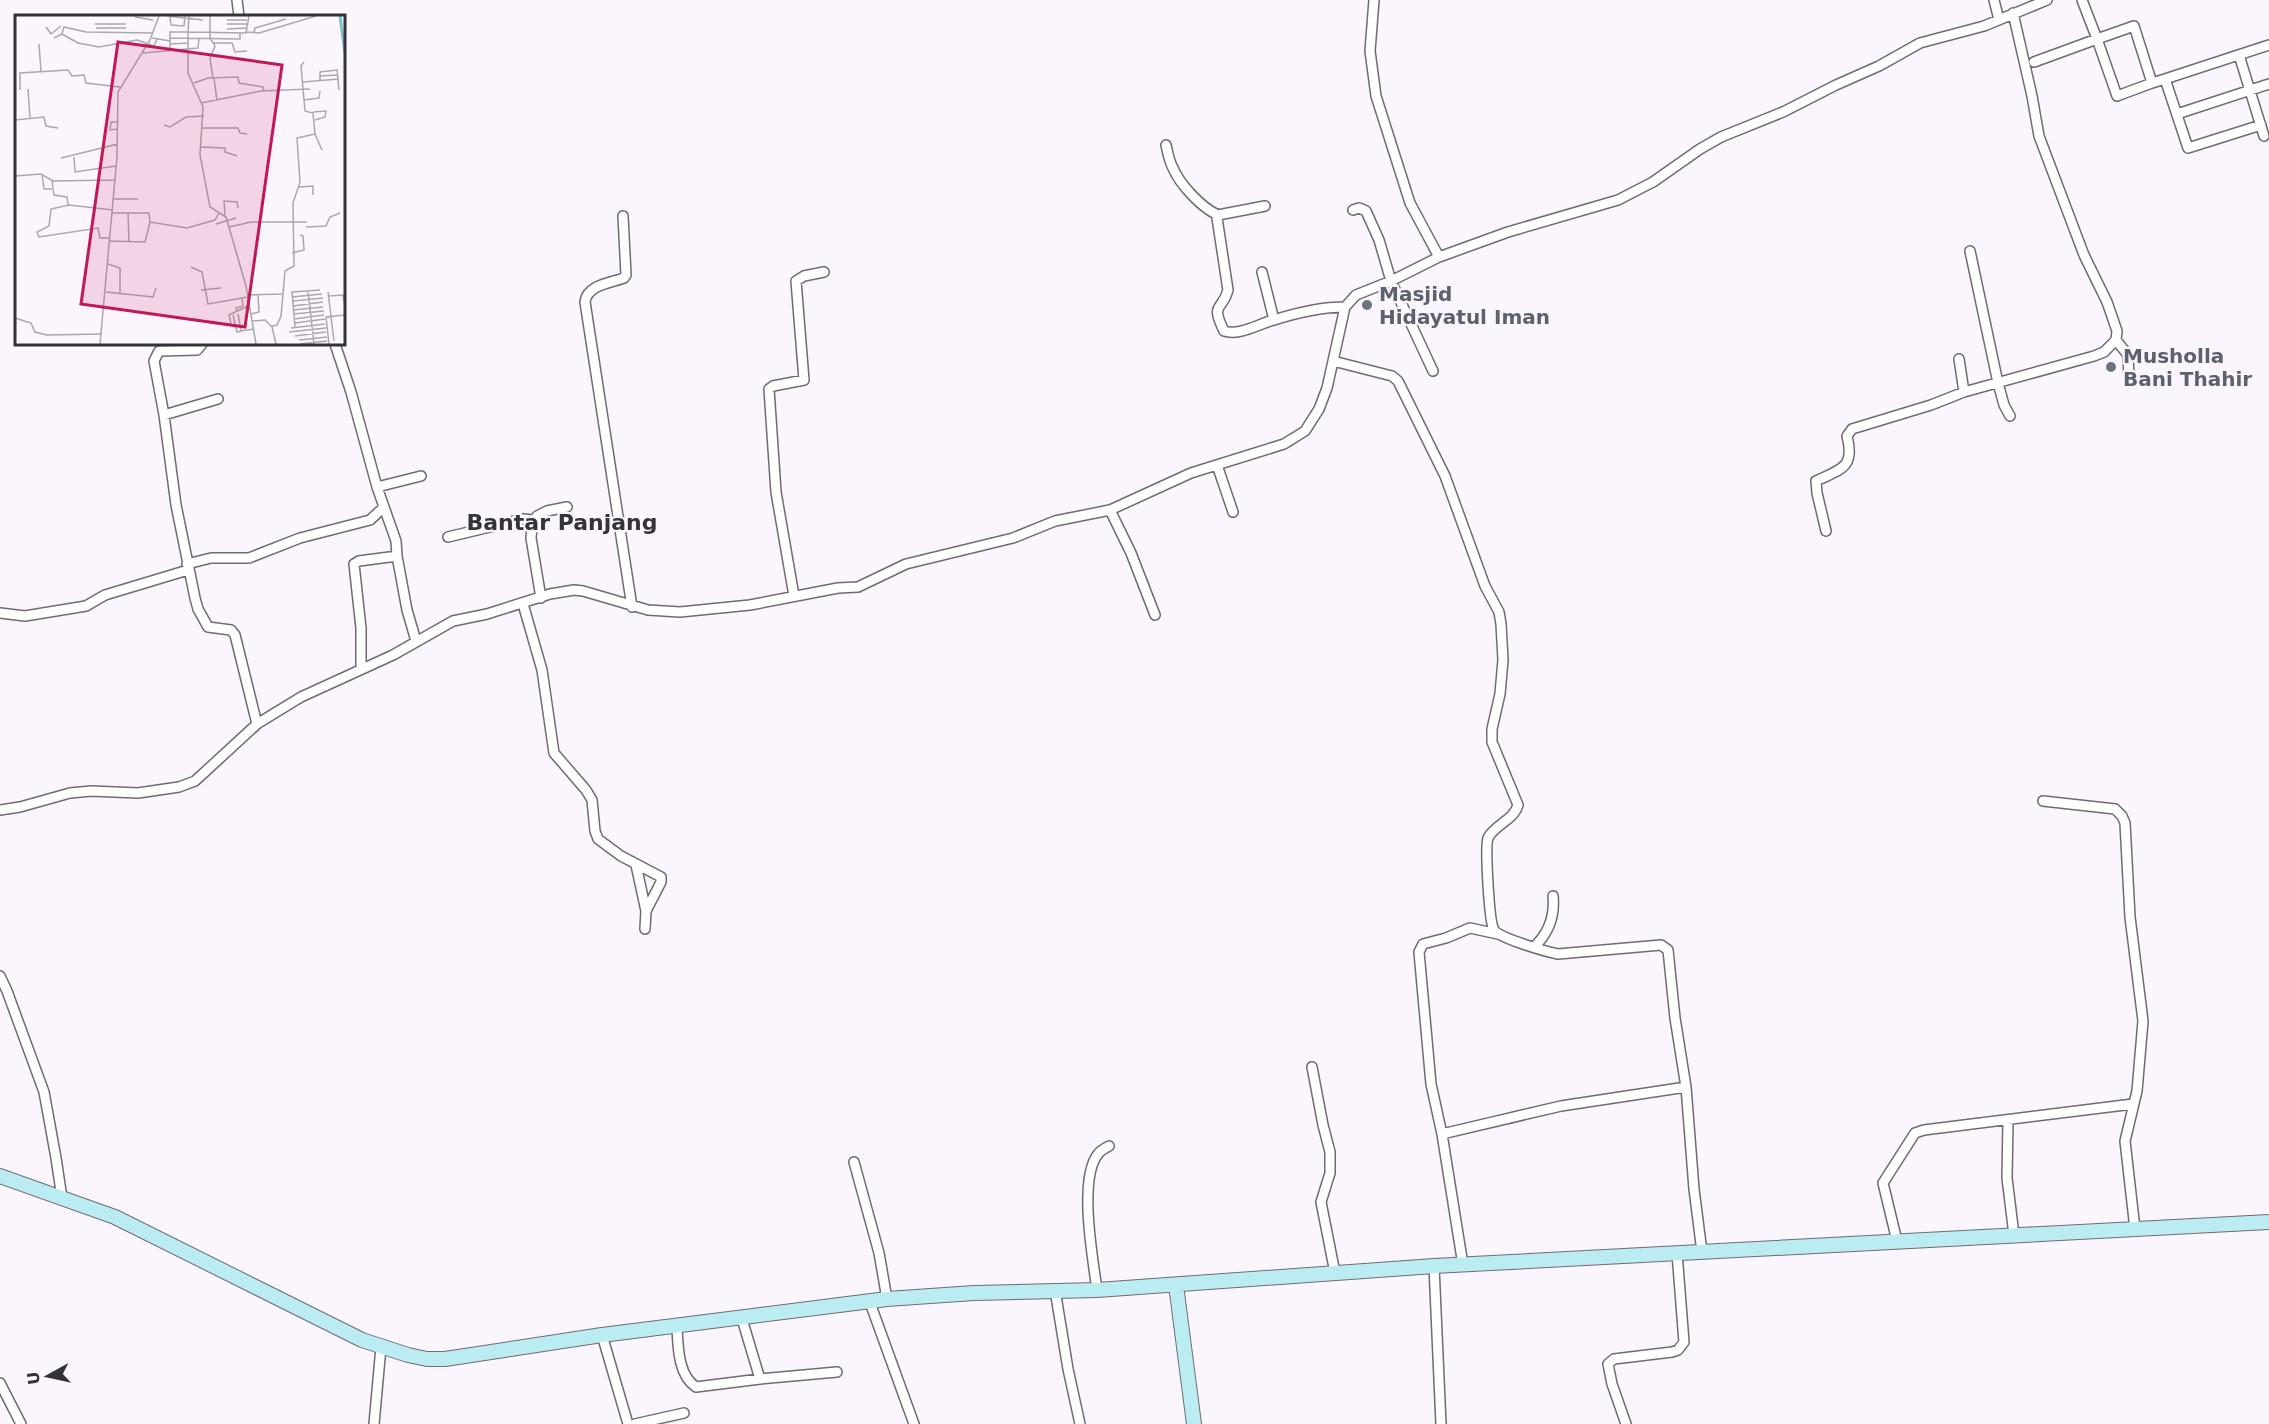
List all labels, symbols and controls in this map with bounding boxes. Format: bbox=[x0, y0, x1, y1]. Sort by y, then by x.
inset map bbox=[15, 15, 345, 345]
place label: Masjid Hidayatul Iman bbox=[1379, 282, 1550, 329]
marker: Masjid Hidayatul Iman bbox=[1360, 298, 1374, 312]
place label: Musholla Bani Thahir bbox=[2123, 344, 2252, 391]
marker: Musholla Bani Thahir bbox=[2104, 360, 2118, 374]
district label: Bantar Panjang bbox=[467, 510, 658, 535]
north arrow bbox=[18, 1346, 78, 1406]
text: U bbox=[23, 1370, 44, 1386]

